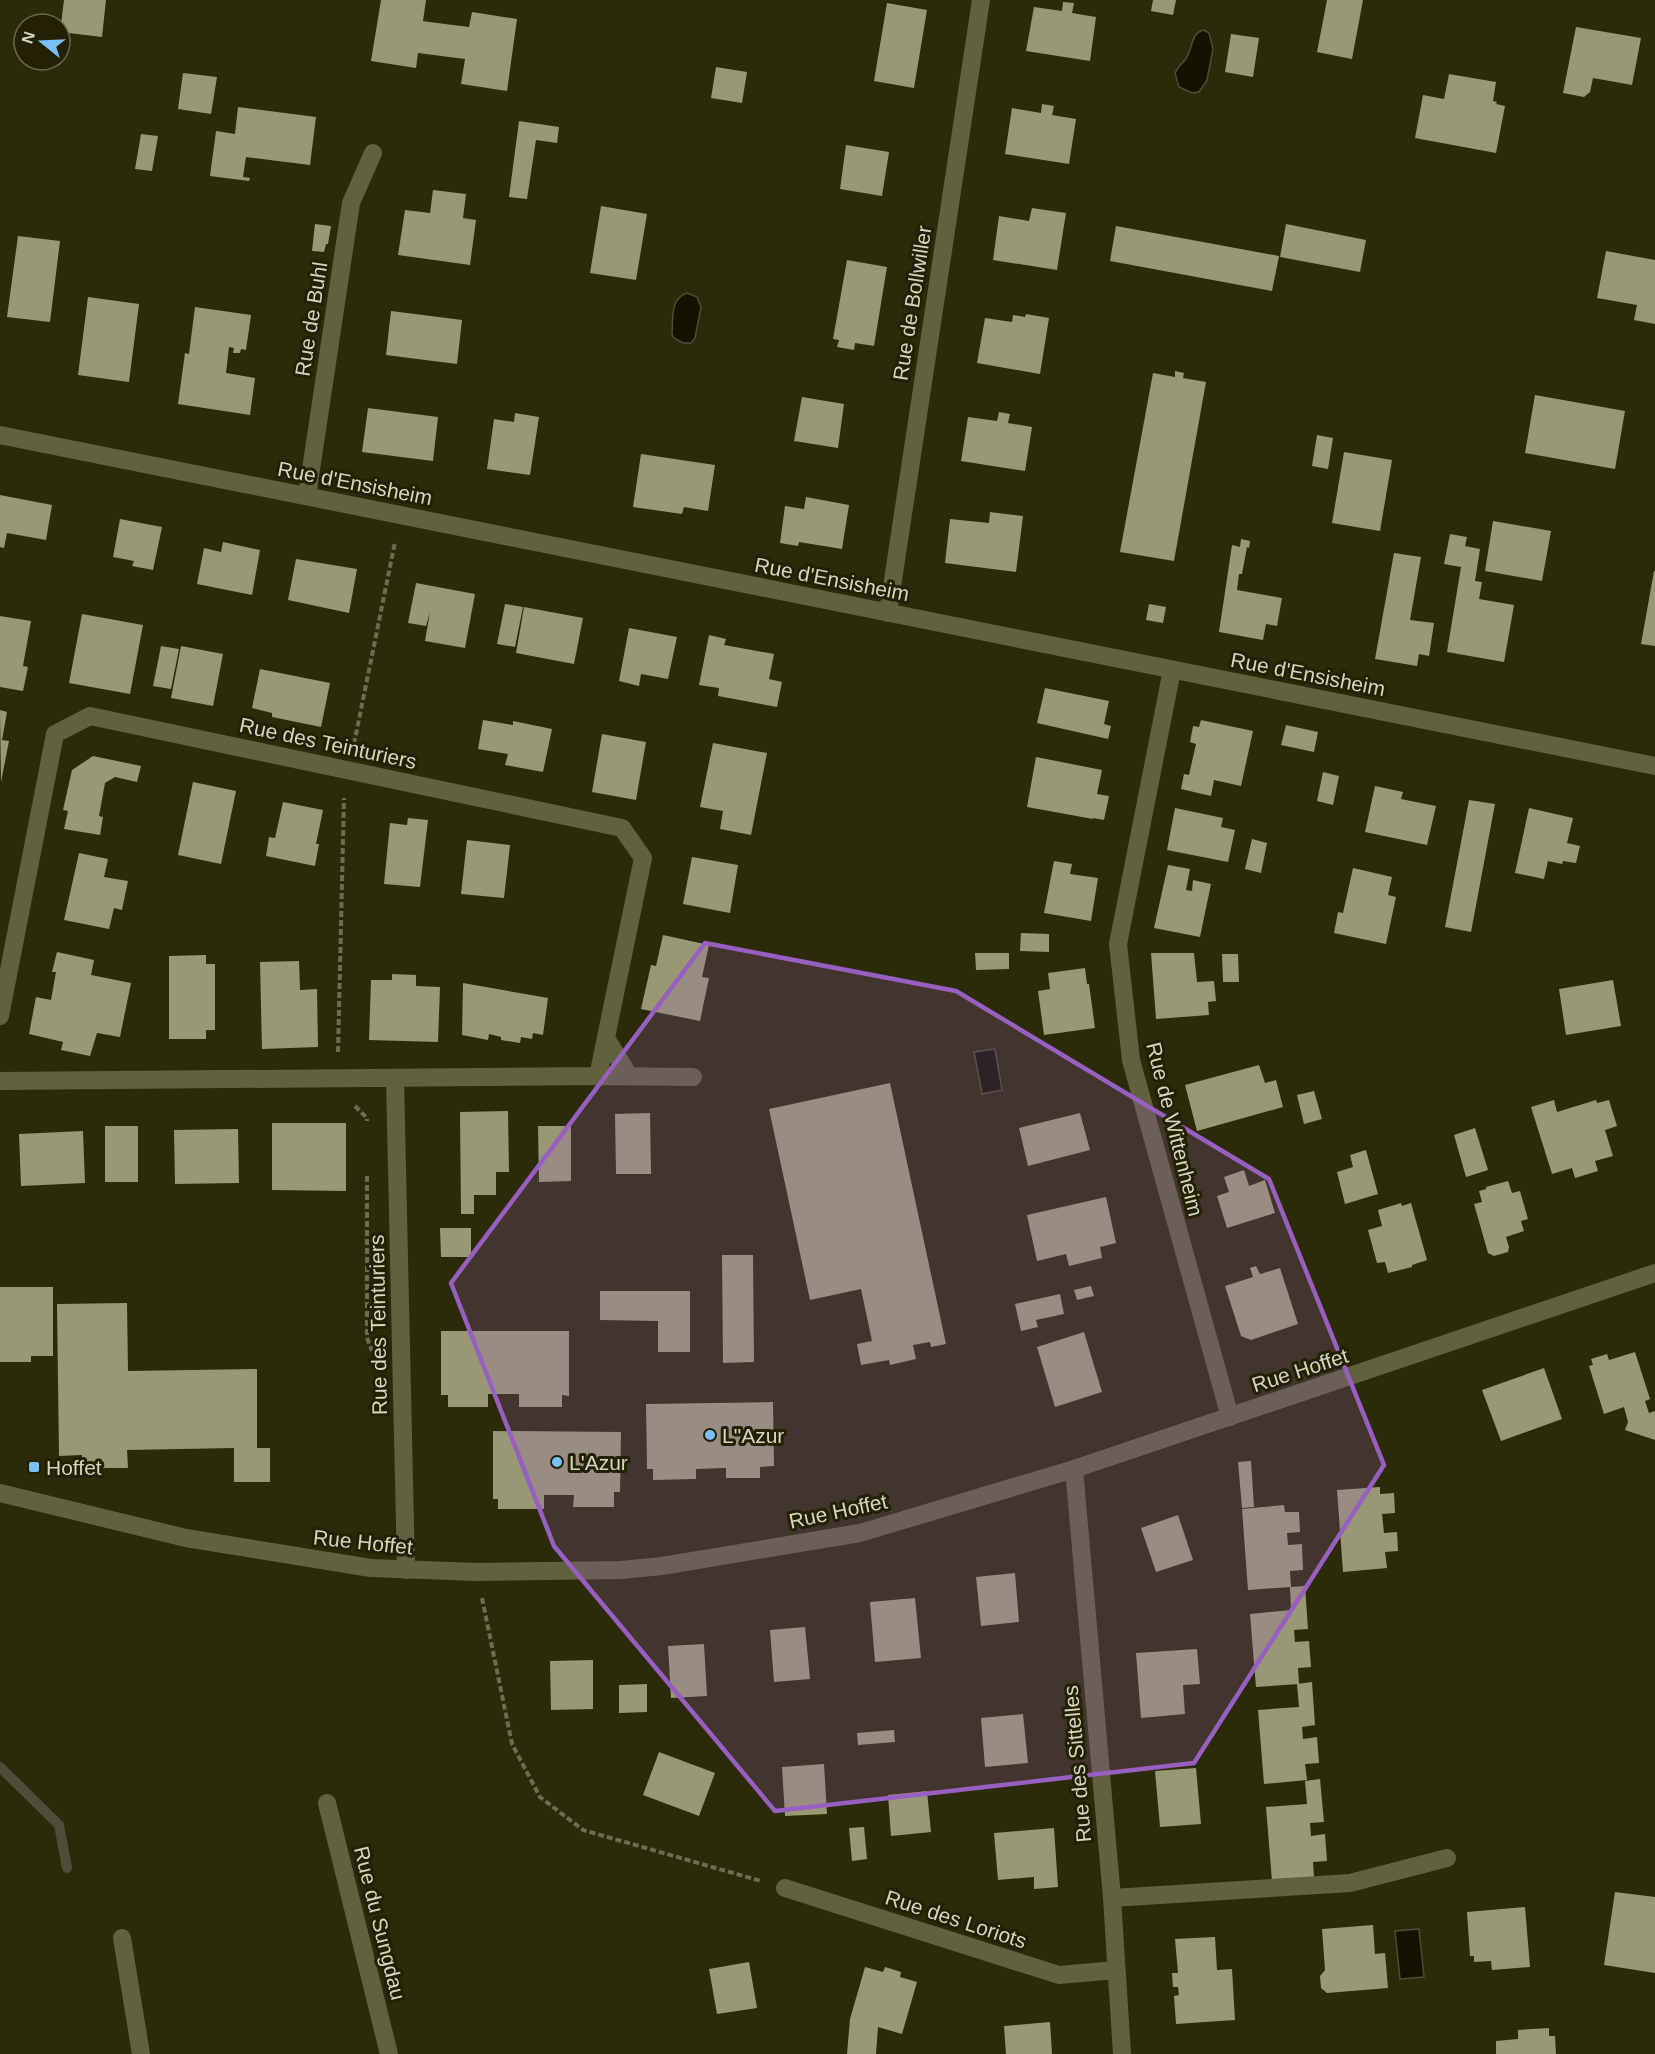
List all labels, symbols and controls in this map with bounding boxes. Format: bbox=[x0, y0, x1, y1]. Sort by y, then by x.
north arrow bbox=[12, 12, 72, 72]
text: N bbox=[18, 29, 38, 46]
street label: Rue de Bollwiller bbox=[888, 224, 936, 382]
street label: Rue de Buhl bbox=[291, 260, 331, 378]
street label: Rue d'Ensisheim bbox=[276, 457, 434, 509]
street label: Rue d'Ensisheim bbox=[753, 553, 911, 605]
street label: Rue d'Ensisheim bbox=[1229, 648, 1387, 700]
street label: Rue des Teinturiers bbox=[237, 713, 419, 773]
street label: Rue de Wittenheim bbox=[1142, 1040, 1208, 1218]
street label: Rue des Teinturiers bbox=[365, 1235, 391, 1415]
street label: Rue Hoffet bbox=[1249, 1344, 1351, 1396]
place label: L"Azur bbox=[722, 1424, 784, 1447]
marker: L"Azur bbox=[703, 1428, 717, 1442]
place label: L'Azur bbox=[569, 1451, 628, 1474]
marker: L'Azur bbox=[550, 1455, 564, 1469]
place label: Hoffet bbox=[46, 1456, 102, 1479]
marker: Hoffet bbox=[27, 1460, 41, 1474]
street label: Rue Hoffet bbox=[787, 1489, 889, 1533]
street label: Rue Hoffet bbox=[312, 1525, 414, 1559]
street label: Rue des Sittelles bbox=[1059, 1685, 1095, 1843]
street label: Rue du Sungdau bbox=[350, 1844, 410, 2002]
street label: Rue des Loriots bbox=[882, 1885, 1030, 1953]

